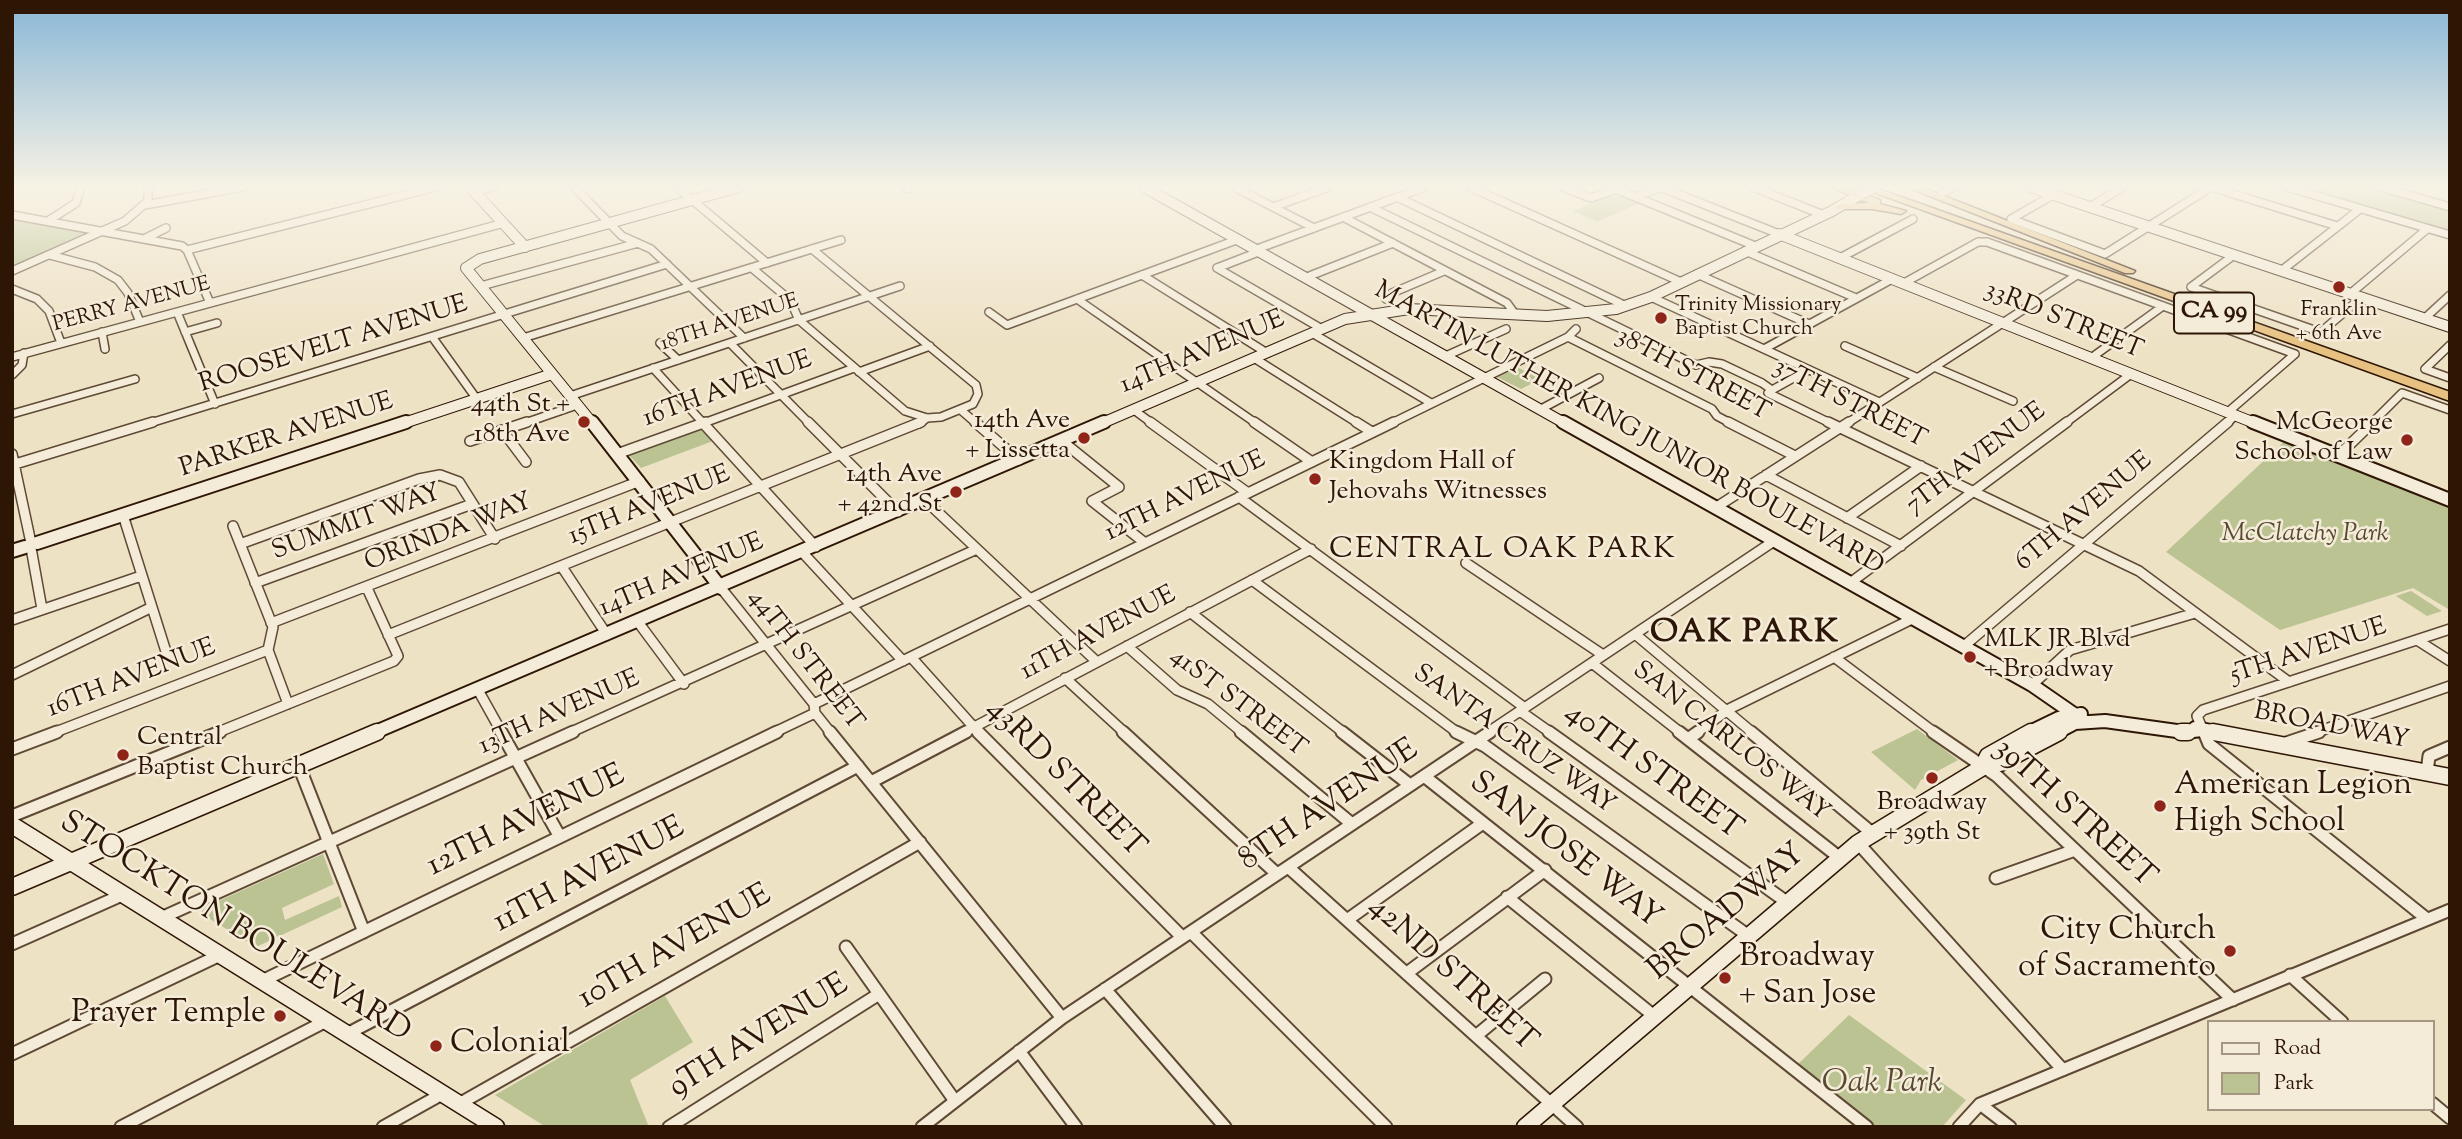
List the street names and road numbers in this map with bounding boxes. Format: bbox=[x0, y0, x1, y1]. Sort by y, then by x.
street label: PERRY AVENUE bbox=[51, 273, 213, 339]
street label: MARTIN LUTHER KING JUNIOR BOULEVARD bbox=[1368, 276, 1888, 584]
street label: 33RD STREET bbox=[1979, 276, 2147, 368]
street label: ROOSEVELT AVENUE bbox=[196, 290, 472, 402]
street label: 18TH AVENUE bbox=[658, 290, 802, 358]
road number: CA 99 bbox=[2174, 292, 2254, 334]
street label: 14TH AVENUE bbox=[1116, 305, 1290, 403]
street label: 38TH STREET bbox=[1610, 322, 1774, 430]
street label: 16TH AVENUE bbox=[639, 346, 817, 436]
street label: 37TH STREET bbox=[1767, 353, 1931, 457]
street label: PARKER AVENUE bbox=[176, 388, 398, 486]
street label: 7TH AVENUE bbox=[1901, 397, 2053, 523]
street label: 12TH AVENUE bbox=[1101, 446, 1271, 550]
street label: 6TH AVENUE bbox=[2010, 447, 2160, 579]
street label: 15TH AVENUE bbox=[565, 460, 735, 554]
street label: SUMMIT WAY bbox=[268, 479, 446, 569]
street label: ORINDA WAY bbox=[361, 488, 537, 580]
street label: 14TH AVENUE bbox=[595, 528, 769, 626]
street label: 11TH AVENUE bbox=[1016, 581, 1182, 689]
street label: 44TH STREET bbox=[739, 584, 869, 738]
street label: 5TH AVENUE bbox=[2227, 613, 2391, 693]
street label: 16TH AVENUE bbox=[43, 634, 221, 726]
street label: 41ST STREET bbox=[1162, 642, 1312, 766]
street label: SAN CARLOS WAY bbox=[1625, 656, 1835, 830]
street label: SANTA CRUZ WAY bbox=[1406, 659, 1620, 823]
street label: 13TH AVENUE bbox=[475, 665, 645, 763]
street label: 43RD STREET bbox=[976, 692, 1152, 868]
street label: 40TH STREET bbox=[1556, 696, 1748, 850]
street label: BROADWAY bbox=[2251, 698, 2411, 758]
street label: 39TH STREET bbox=[1984, 732, 2162, 898]
street label: 8TH AVENUE bbox=[1233, 733, 1427, 881]
street label: 12TH AVENUE bbox=[422, 759, 632, 887]
street label: SAN JOSE WAY bbox=[1460, 765, 1668, 939]
street label: STOCKTON BOULEVARD bbox=[51, 805, 417, 1053]
street label: 11TH AVENUE bbox=[488, 810, 692, 944]
street label: BROADWAY bbox=[1641, 837, 1815, 991]
street label: 10TH AVENUE bbox=[572, 878, 780, 1020]
street label: 42ND STREET bbox=[1358, 890, 1544, 1062]
street label: 9TH AVENUE bbox=[663, 967, 857, 1109]

